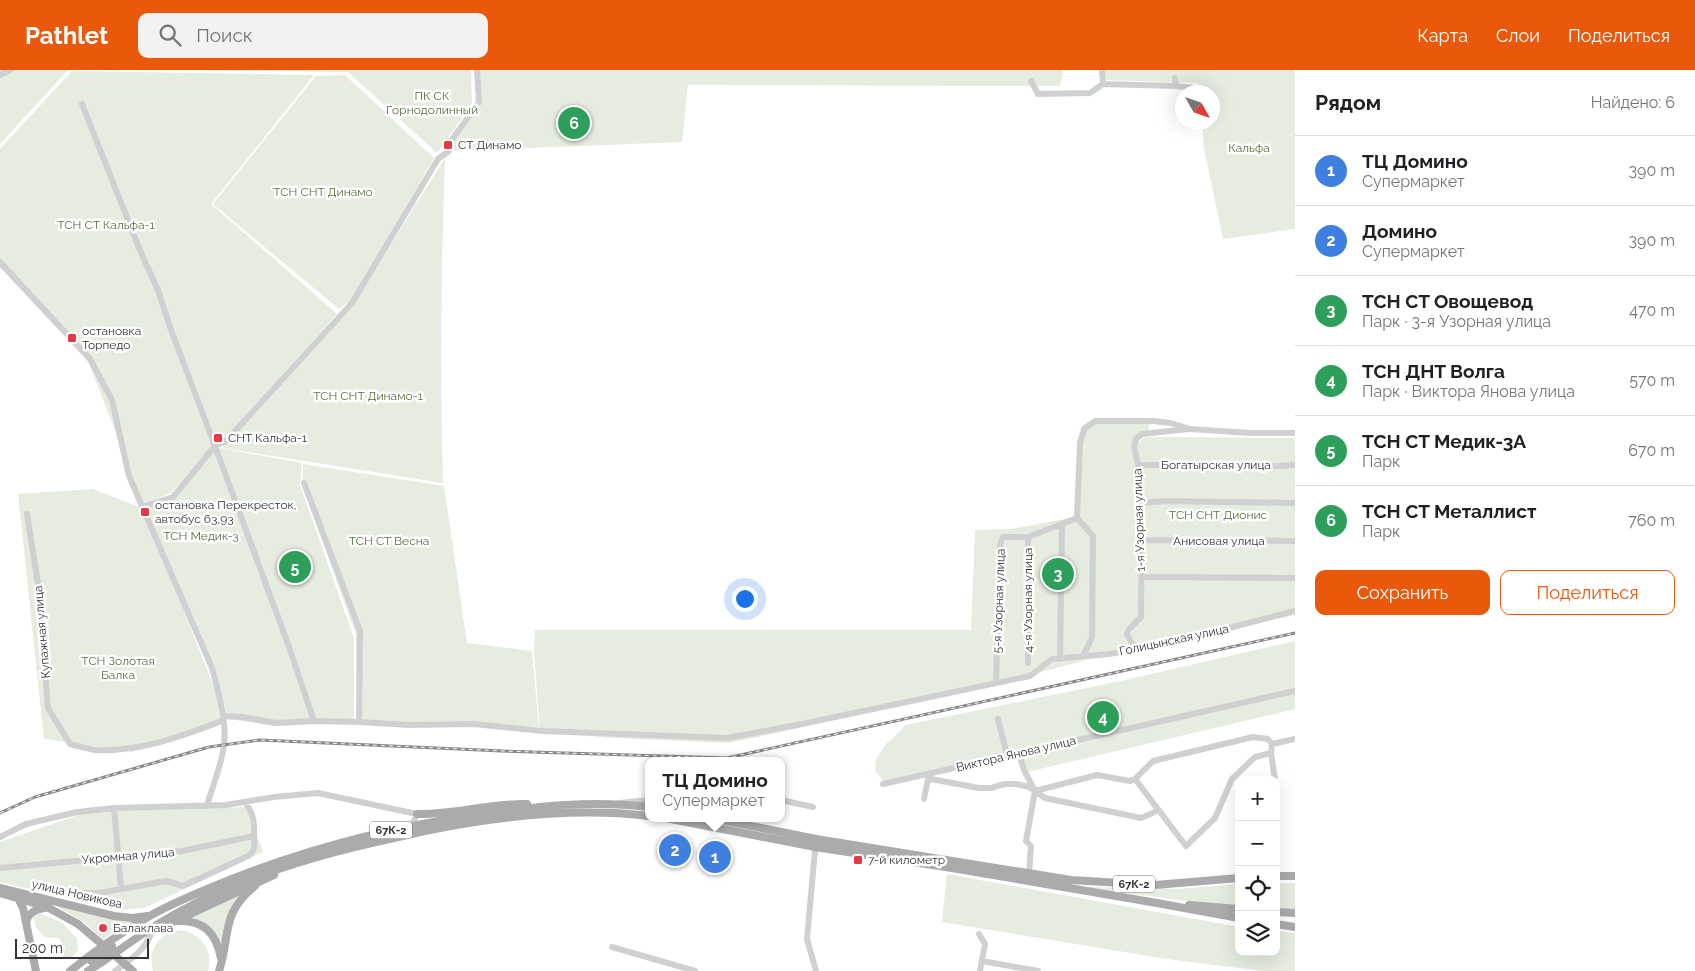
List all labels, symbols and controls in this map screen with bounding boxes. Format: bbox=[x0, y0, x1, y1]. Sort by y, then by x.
search box bbox=[138, 13, 488, 58]
text: Pathlet bbox=[25, 21, 108, 50]
icon: search bbox=[156, 21, 184, 49]
text: Поиск bbox=[196, 24, 253, 46]
text: Карта bbox=[1417, 25, 1468, 46]
text: Слои bbox=[1496, 25, 1540, 46]
text: Поделиться bbox=[1568, 25, 1670, 46]
north arrow bbox=[1175, 85, 1220, 130]
park label: ПК СК Горнодолинный bbox=[386, 89, 478, 117]
text: Рядом bbox=[1315, 90, 1381, 115]
text: Найдено: 6 bbox=[1591, 93, 1675, 112]
pin: 6 bbox=[558, 104, 590, 142]
place label: СТ Динамо bbox=[458, 138, 521, 152]
marker: СТ Динамо bbox=[442, 139, 454, 151]
park label: Кальфа bbox=[1228, 141, 1270, 155]
text: ТЦ Домино bbox=[1362, 150, 1468, 172]
text: 1 bbox=[1327, 161, 1335, 180]
text: 390 m bbox=[1629, 161, 1675, 180]
text: Супермаркет bbox=[1362, 172, 1465, 191]
park label: ТСН СНТ Динамо bbox=[273, 185, 373, 199]
park label: ТСН СТ Кальфа-1 bbox=[57, 218, 155, 232]
text: Домино bbox=[1362, 220, 1437, 242]
text: 2 bbox=[1326, 231, 1336, 250]
text: 390 m bbox=[1629, 231, 1675, 250]
text: Супермаркет bbox=[1362, 242, 1465, 261]
text: ТСН СТ Овощевод bbox=[1362, 290, 1533, 312]
text: 3 bbox=[1327, 301, 1335, 320]
text: 470 m bbox=[1629, 301, 1675, 320]
text: Парк · 3-я Узорная улица bbox=[1362, 312, 1551, 331]
place label: остановка Торпедо bbox=[82, 324, 141, 352]
marker: остановка Торпедо bbox=[66, 332, 78, 344]
text: ТСН ДНТ Волга bbox=[1362, 360, 1505, 382]
text: 4 bbox=[1326, 371, 1336, 390]
text: 570 m bbox=[1629, 371, 1675, 390]
text: Парк · Виктора Янова улица bbox=[1362, 382, 1575, 401]
park label: ТСН СНТ Динамо-1 bbox=[313, 389, 423, 403]
text: ТСН СТ Медик-3А bbox=[1362, 430, 1526, 452]
place label: СНТ Кальфа-1 bbox=[228, 431, 307, 445]
marker: СНТ Кальфа-1 bbox=[212, 432, 224, 444]
text: 5 bbox=[1327, 441, 1335, 460]
text: 670 m bbox=[1628, 441, 1675, 460]
text: Парк bbox=[1362, 452, 1400, 471]
street label: Богатырская улица bbox=[1161, 458, 1271, 472]
street label: 1-я Узорная улица bbox=[1130, 468, 1148, 572]
place label: остановка Перекресток, автобус 63,93 bbox=[155, 498, 296, 526]
text: ТСН СТ Металлист bbox=[1362, 500, 1536, 522]
marker: остановка Перекресток, автобус 63,93 bbox=[139, 506, 151, 518]
park label: ТСН СНТ Дионис bbox=[1169, 508, 1268, 522]
text: 6 bbox=[1326, 511, 1336, 530]
text: 760 m bbox=[1628, 511, 1675, 530]
text: Парк bbox=[1362, 522, 1400, 541]
park label: ТСН Медик-3 bbox=[163, 529, 239, 543]
park label: ТСН СТ Весна bbox=[349, 534, 429, 548]
street label: Анисовая улица bbox=[1173, 534, 1265, 548]
pin: 5 bbox=[279, 548, 311, 586]
street label: 5-я Узорная улица bbox=[990, 548, 1008, 654]
street label: 4-я Узорная улица bbox=[1021, 548, 1035, 652]
pin: 3 bbox=[1042, 555, 1074, 593]
button: Сохранить bbox=[1315, 570, 1490, 615]
button: Поделиться bbox=[1500, 570, 1675, 615]
street label: Купажная улица bbox=[31, 585, 53, 679]
your location bbox=[732, 586, 758, 612]
street label: Голицынская улица bbox=[1118, 622, 1230, 658]
park label: ТСН Золотая Балка bbox=[81, 654, 155, 682]
pin: 4 bbox=[1087, 698, 1119, 736]
street label: Виктора Янова улица bbox=[955, 733, 1077, 775]
popup bbox=[645, 757, 785, 822]
text: ТЦ Домино bbox=[662, 769, 768, 791]
map controls bbox=[1235, 776, 1280, 956]
button: + bbox=[1235, 776, 1280, 821]
text: Супермаркет bbox=[662, 791, 765, 810]
button: − bbox=[1235, 821, 1280, 866]
road number: 67К-2 bbox=[370, 822, 412, 838]
pin: 2 bbox=[659, 831, 691, 869]
pin: 1 bbox=[699, 838, 731, 876]
street label: Укромная улица bbox=[81, 845, 175, 867]
place label: 7-й километр bbox=[868, 853, 945, 867]
marker: 7-й километр bbox=[852, 854, 864, 866]
button: locate bbox=[1235, 866, 1280, 911]
road number: 67К-2 bbox=[1113, 876, 1155, 892]
street label: улица Новикова bbox=[30, 877, 124, 911]
button: layers bbox=[1235, 911, 1280, 956]
place label: Балаклава bbox=[113, 921, 173, 935]
marker: Балаклава bbox=[97, 922, 109, 934]
scale bar bbox=[15, 936, 149, 959]
text: 200 m bbox=[22, 940, 63, 956]

